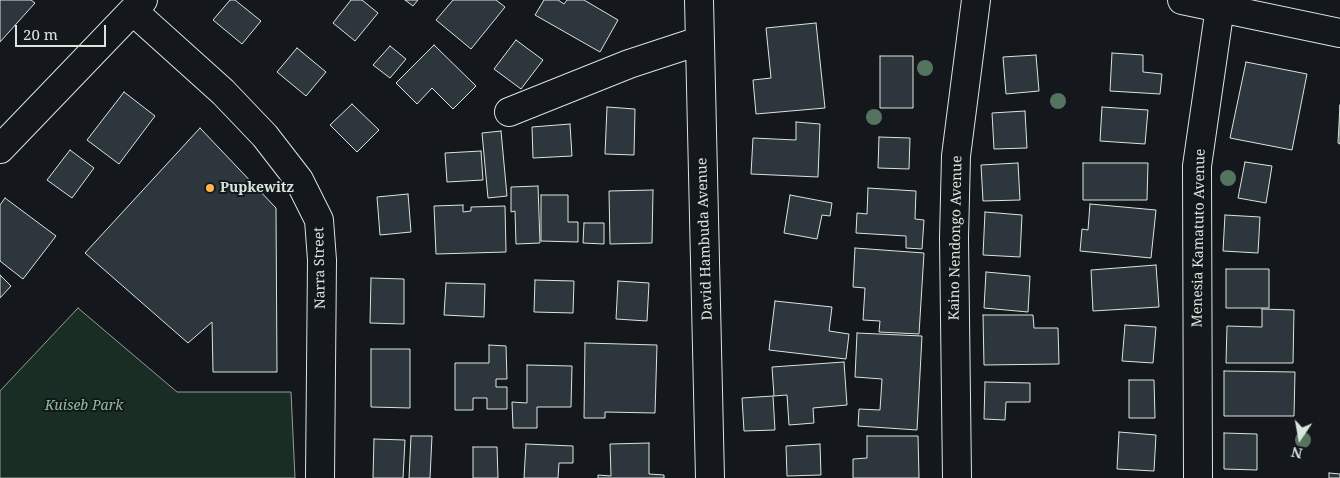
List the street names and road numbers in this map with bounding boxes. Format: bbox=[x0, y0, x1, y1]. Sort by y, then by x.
street label: Menesia Kamatuto Avenue bbox=[1189, 148, 1209, 328]
street label: Kaino Nendongo Avenue bbox=[946, 155, 966, 321]
street label: David Hambuda Avenue bbox=[694, 157, 716, 321]
street label: Narra Street bbox=[311, 227, 329, 309]

